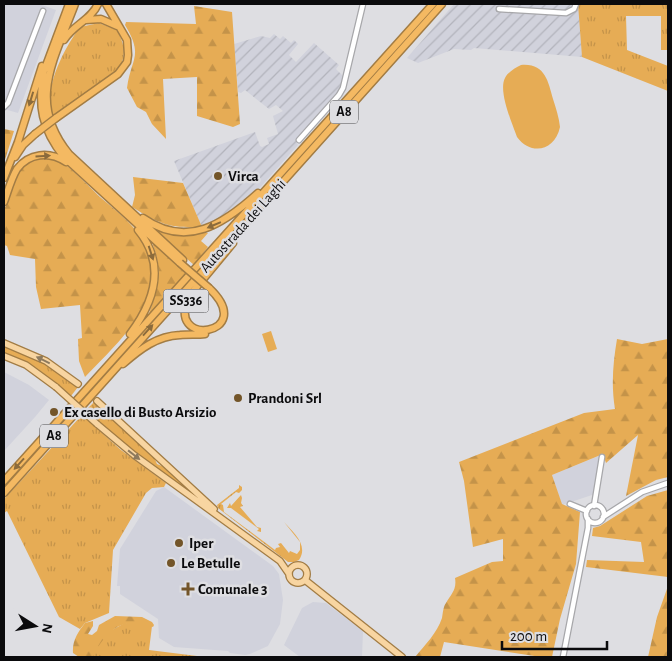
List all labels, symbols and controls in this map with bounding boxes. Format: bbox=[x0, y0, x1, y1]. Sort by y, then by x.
one-way arrow bbox=[26, 92, 34, 107]
road number: A8 bbox=[330, 100, 358, 124]
one-way arrow bbox=[36, 151, 52, 159]
place label: Virca bbox=[228, 169, 259, 184]
marker: Virca bbox=[212, 170, 224, 182]
street label: Autostrada dei Laghi bbox=[197, 176, 289, 276]
one-way arrow bbox=[206, 221, 221, 229]
one-way arrow bbox=[148, 246, 156, 261]
road number: SS336 bbox=[164, 290, 208, 312]
one-way arrow bbox=[143, 324, 154, 337]
one-way arrow bbox=[36, 356, 50, 364]
place label: Prandoni Srl bbox=[248, 391, 322, 406]
marker: Prandoni Srl bbox=[232, 392, 244, 404]
place label: Ex casello di Busto Arsizio bbox=[64, 405, 216, 420]
marker: Ex casello di Busto Arsizio bbox=[48, 406, 60, 418]
road number: A8 bbox=[40, 424, 68, 448]
one-way arrow bbox=[128, 450, 141, 460]
one-way arrow bbox=[13, 457, 25, 469]
place label: Iper bbox=[189, 536, 214, 551]
marker: Iper bbox=[173, 537, 185, 549]
place label: Le Betulle bbox=[181, 556, 240, 571]
marker: Le Betulle bbox=[165, 557, 177, 569]
place label: Comunale 3 bbox=[198, 582, 268, 597]
marker: Comunale 3 bbox=[182, 583, 194, 595]
north arrow bbox=[10, 601, 60, 651]
scale bar bbox=[502, 618, 607, 650]
text: N bbox=[39, 622, 55, 634]
text: 200 m bbox=[510, 629, 547, 644]

